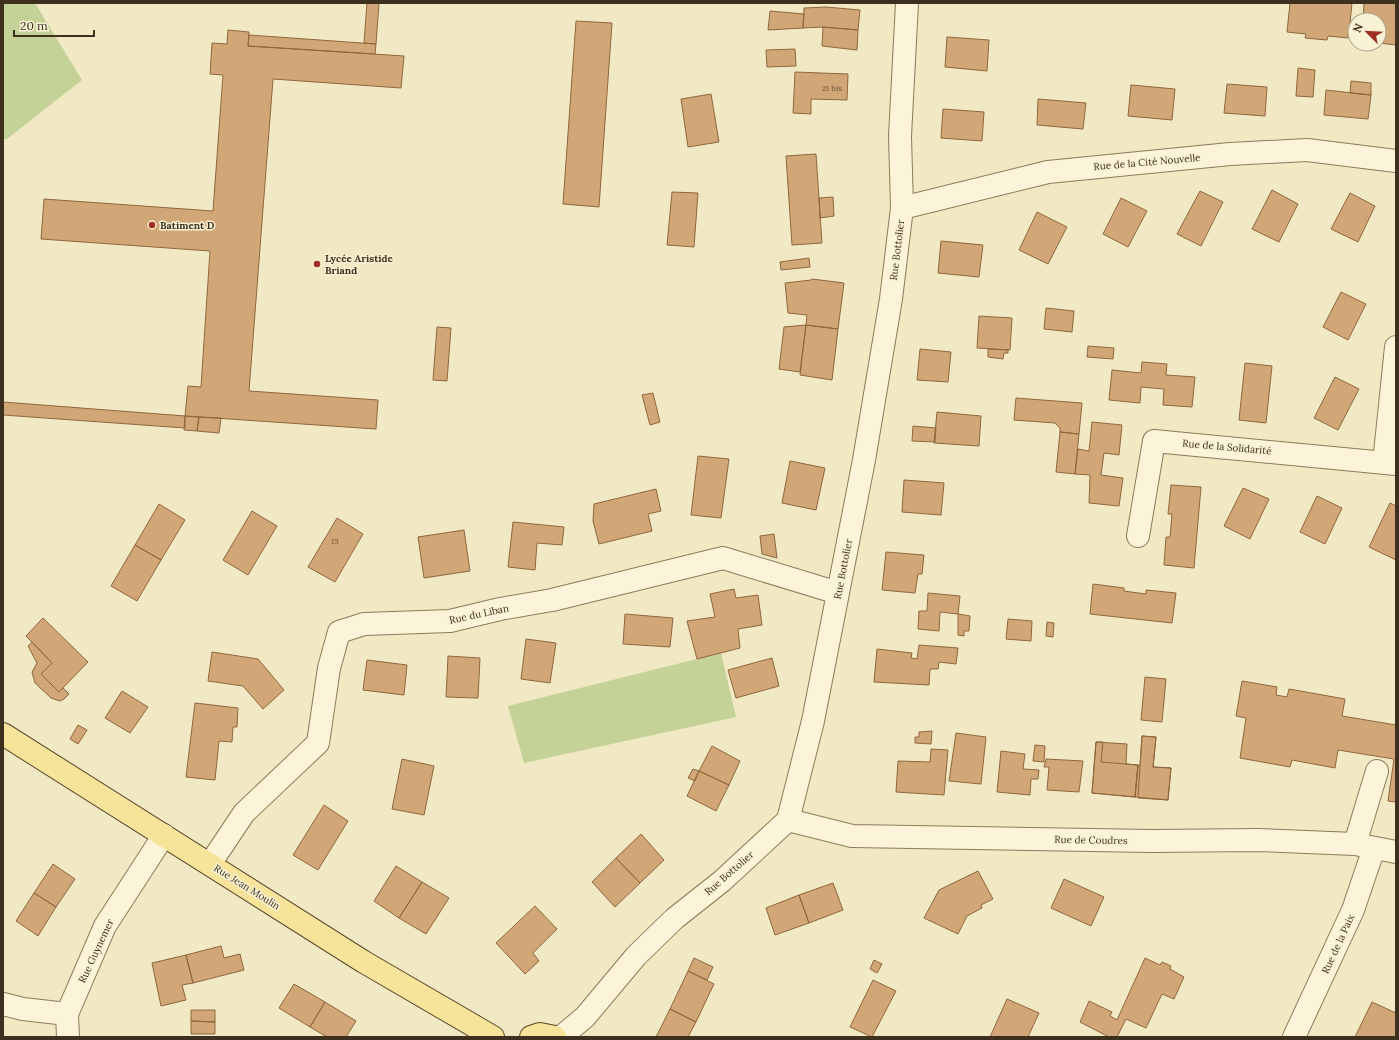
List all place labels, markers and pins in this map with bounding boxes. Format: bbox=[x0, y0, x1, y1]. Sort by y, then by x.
place label: Batiment D bbox=[160, 219, 215, 232]
marker: Batiment D bbox=[147, 220, 157, 230]
place label: Lycée Aristide Briand bbox=[325, 252, 393, 277]
marker: Lycée Aristide Briand bbox=[312, 259, 322, 269]

